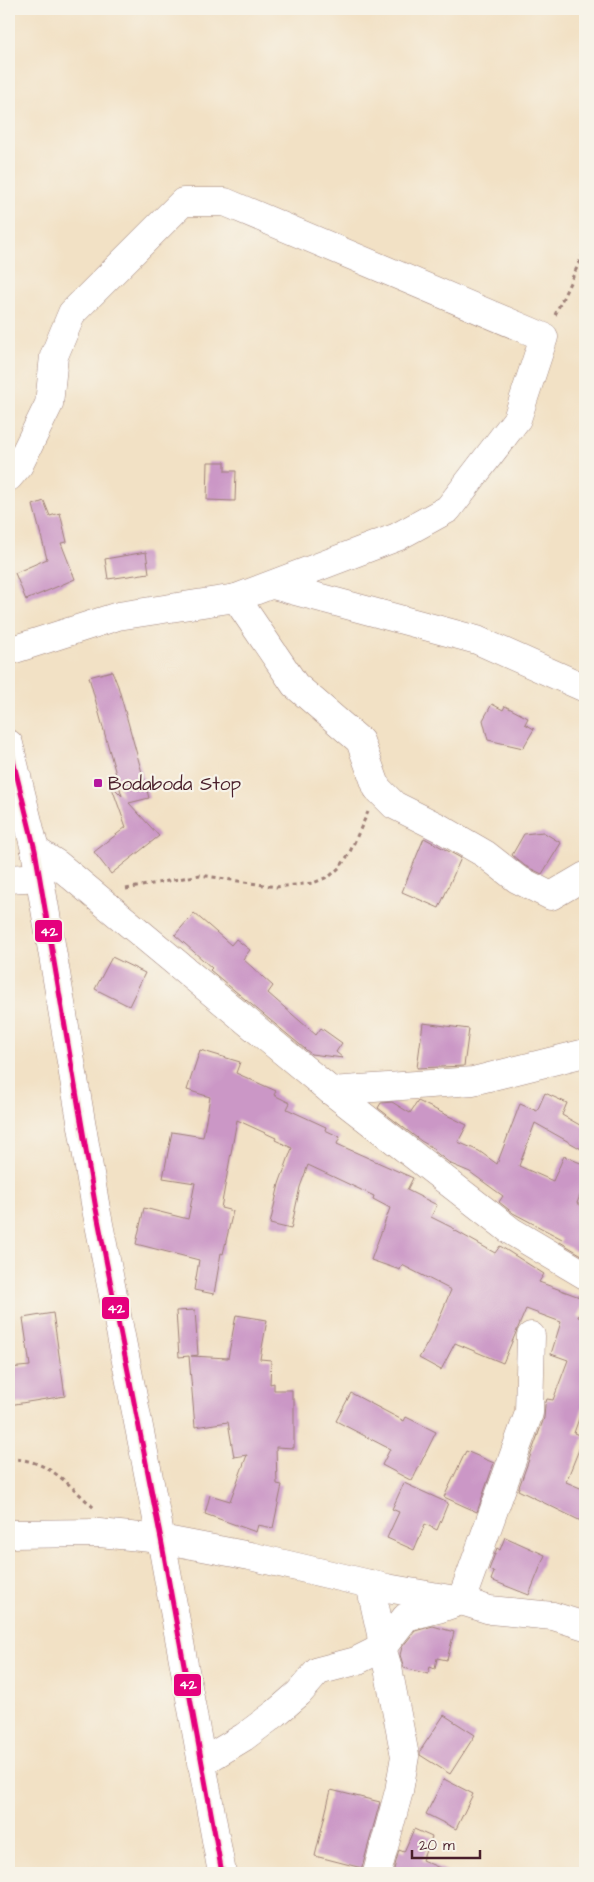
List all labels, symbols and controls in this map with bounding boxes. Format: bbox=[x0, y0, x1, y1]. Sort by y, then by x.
place label: Bodaboda Stop bbox=[108, 771, 242, 798]
marker: Bodaboda Stop bbox=[92, 777, 104, 789]
line badge: 42 bbox=[34, 919, 63, 943]
text: 42 bbox=[40, 922, 59, 942]
line badge: 42 bbox=[101, 1296, 130, 1320]
text: 42 bbox=[107, 1299, 126, 1319]
line badge: 42 bbox=[173, 1673, 202, 1697]
text: 42 bbox=[179, 1675, 198, 1695]
scale bar bbox=[412, 1827, 479, 1859]
text: 20 m bbox=[419, 1835, 455, 1856]

